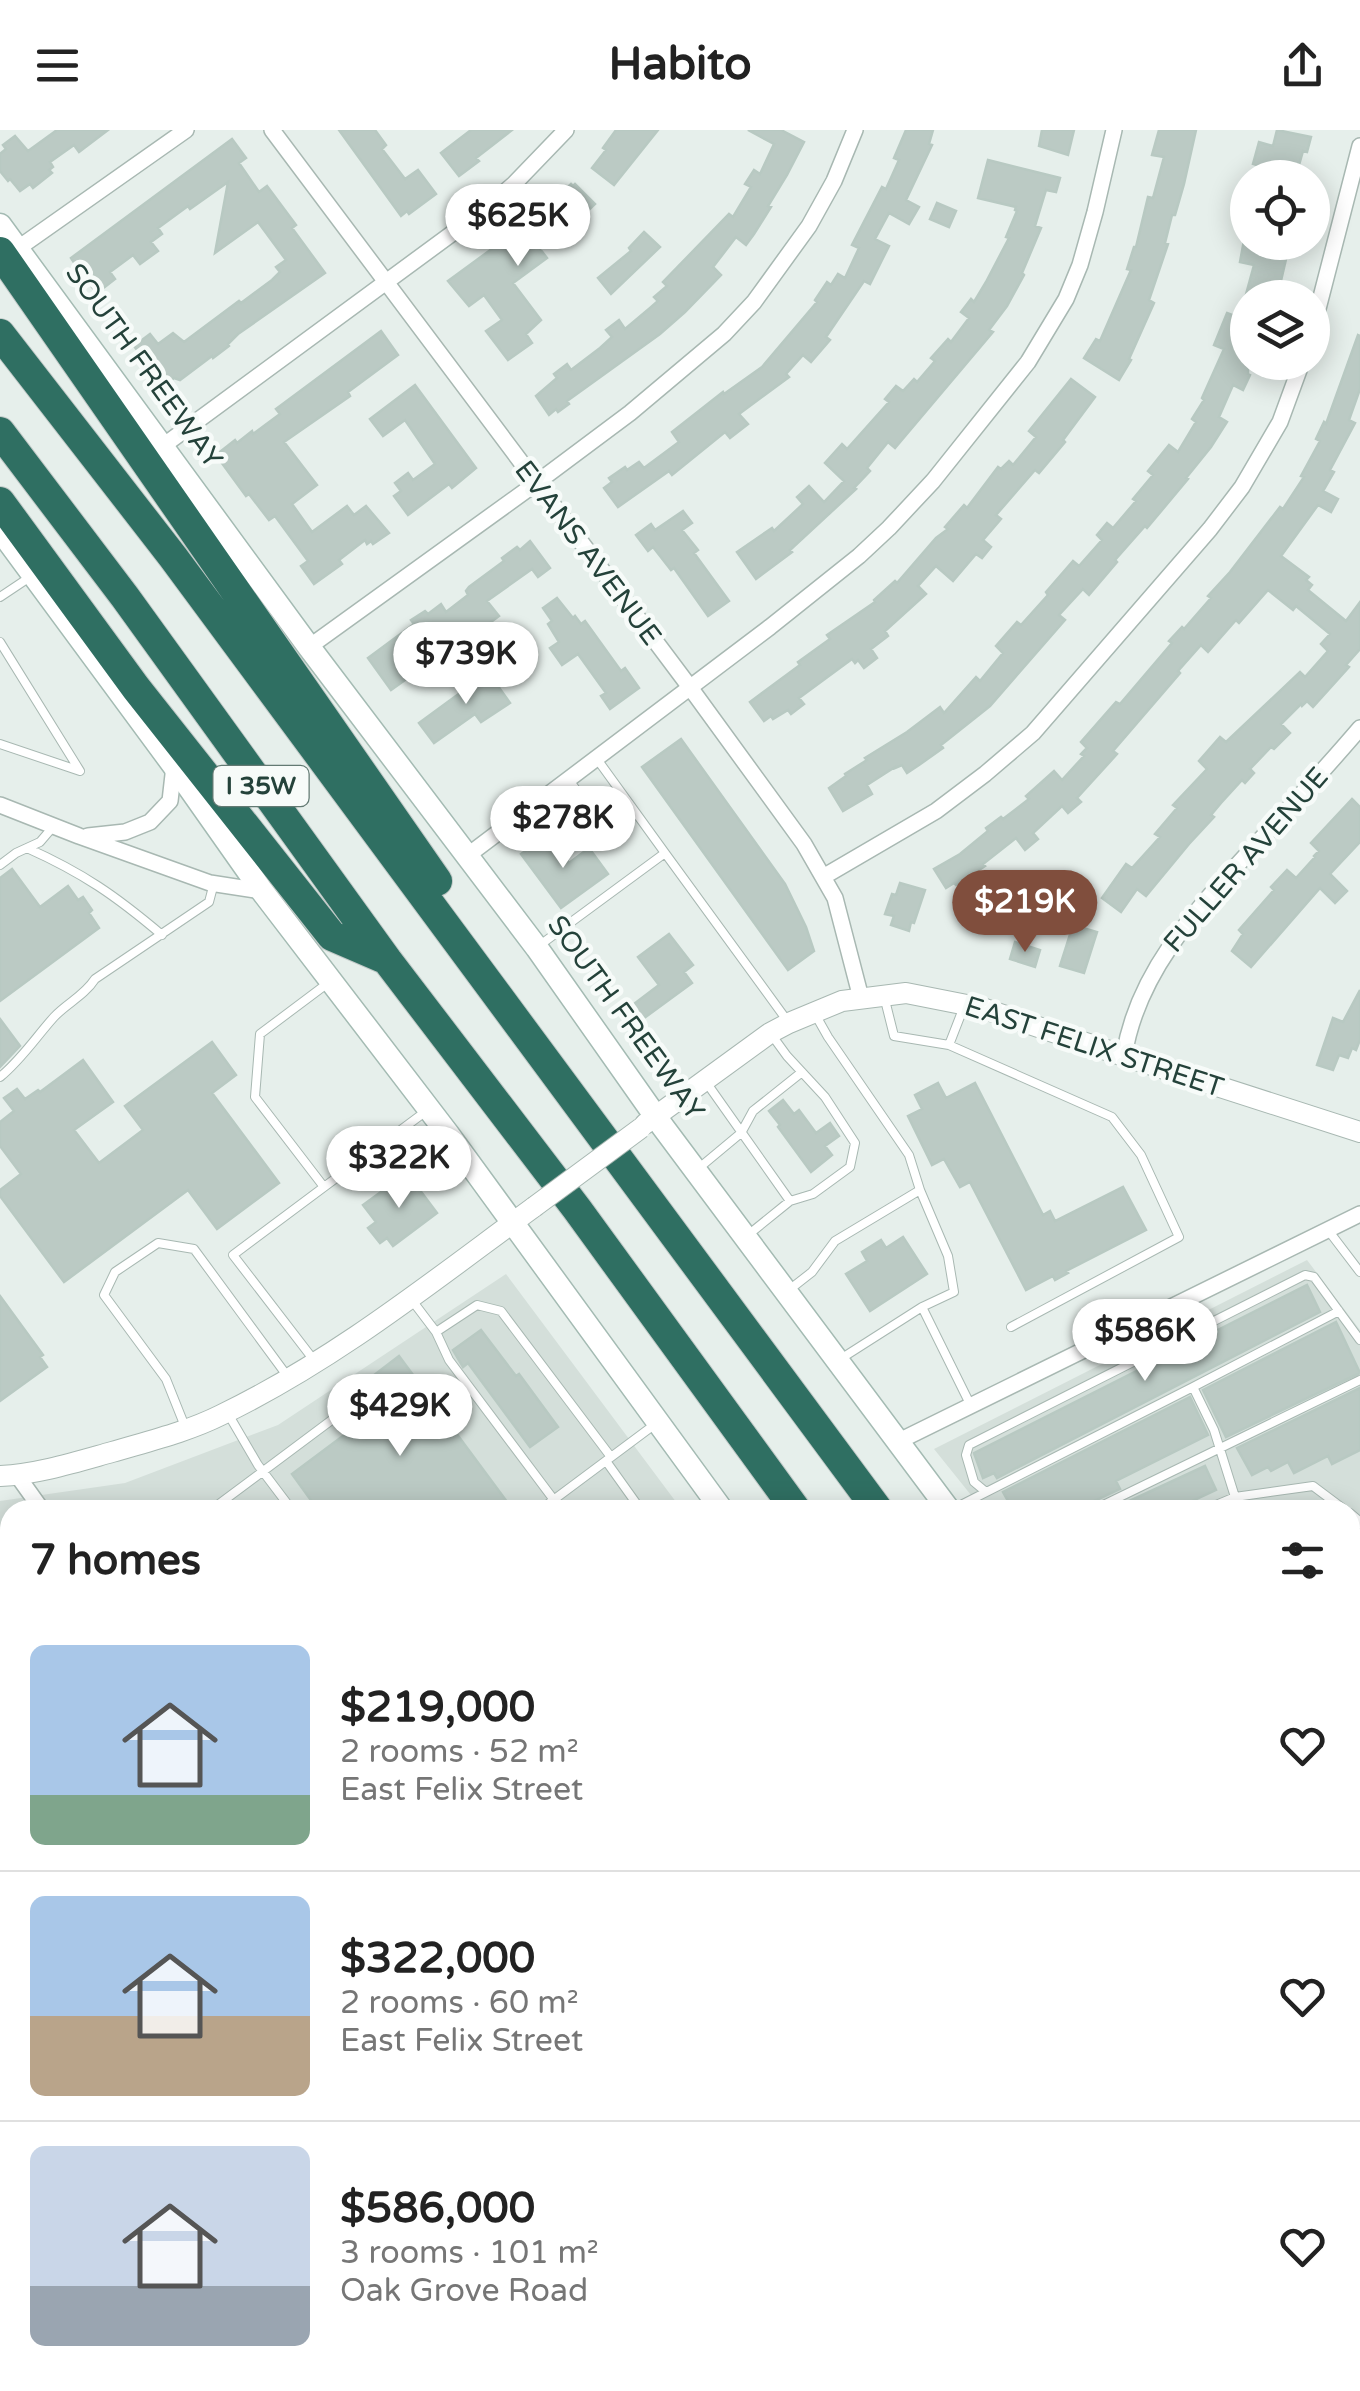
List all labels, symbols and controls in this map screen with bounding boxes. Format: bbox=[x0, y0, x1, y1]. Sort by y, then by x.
icon: menu bbox=[30, 38, 85, 93]
text: Habito bbox=[608, 38, 752, 92]
icon: share bbox=[1275, 38, 1330, 93]
map controls bbox=[1230, 160, 1330, 380]
button: locate bbox=[1230, 160, 1330, 260]
pin: $625K bbox=[448, 184, 588, 269]
text: $625K bbox=[467, 197, 569, 235]
street label: SOUTH FREEWAY bbox=[58, 257, 230, 475]
button: layers bbox=[1230, 280, 1330, 380]
street label: EVANS AVENUE bbox=[507, 454, 669, 652]
pin: $739K bbox=[396, 622, 536, 707]
text: $739K bbox=[415, 635, 517, 673]
street label: FULLER AVENUE bbox=[1156, 761, 1336, 959]
road number: I 35W bbox=[214, 766, 308, 806]
pin: $278K bbox=[493, 786, 633, 871]
text: $278K bbox=[512, 799, 614, 837]
pin: $219K bbox=[955, 870, 1095, 955]
text: $219K bbox=[974, 883, 1076, 921]
street label: SOUTH FREEWAY bbox=[540, 909, 712, 1127]
street label: EAST FELIX STREET bbox=[960, 989, 1228, 1105]
pin: $322K bbox=[329, 1126, 469, 1211]
text: $322K bbox=[348, 1139, 450, 1177]
pin: $586K bbox=[1075, 1299, 1215, 1384]
text: $586K bbox=[1094, 1312, 1196, 1350]
pin: $429K bbox=[330, 1374, 470, 1459]
text: $429K bbox=[349, 1387, 451, 1425]
icon: filters bbox=[1275, 1533, 1330, 1588]
text: 7 homes bbox=[30, 1535, 201, 1586]
text: $219,000 bbox=[340, 1682, 535, 1733]
icon: home bbox=[110, 1685, 230, 1805]
icon: heart bbox=[1275, 1718, 1330, 1773]
text: 2 rooms · 52 m² bbox=[340, 1733, 579, 1771]
text: East Felix Street bbox=[340, 1771, 583, 1809]
text: $322,000 bbox=[340, 1933, 535, 1984]
icon: home bbox=[110, 1936, 230, 2056]
icon: heart bbox=[1275, 1969, 1330, 2024]
text: 2 rooms · 60 m² bbox=[340, 1984, 579, 2022]
text: East Felix Street bbox=[340, 2022, 583, 2060]
text: $586,000 bbox=[340, 2183, 535, 2234]
icon: home bbox=[110, 2186, 230, 2306]
icon: heart bbox=[1275, 2219, 1330, 2274]
text: 3 rooms · 101 m² bbox=[340, 2234, 599, 2272]
text: Oak Grove Road bbox=[340, 2272, 588, 2310]

